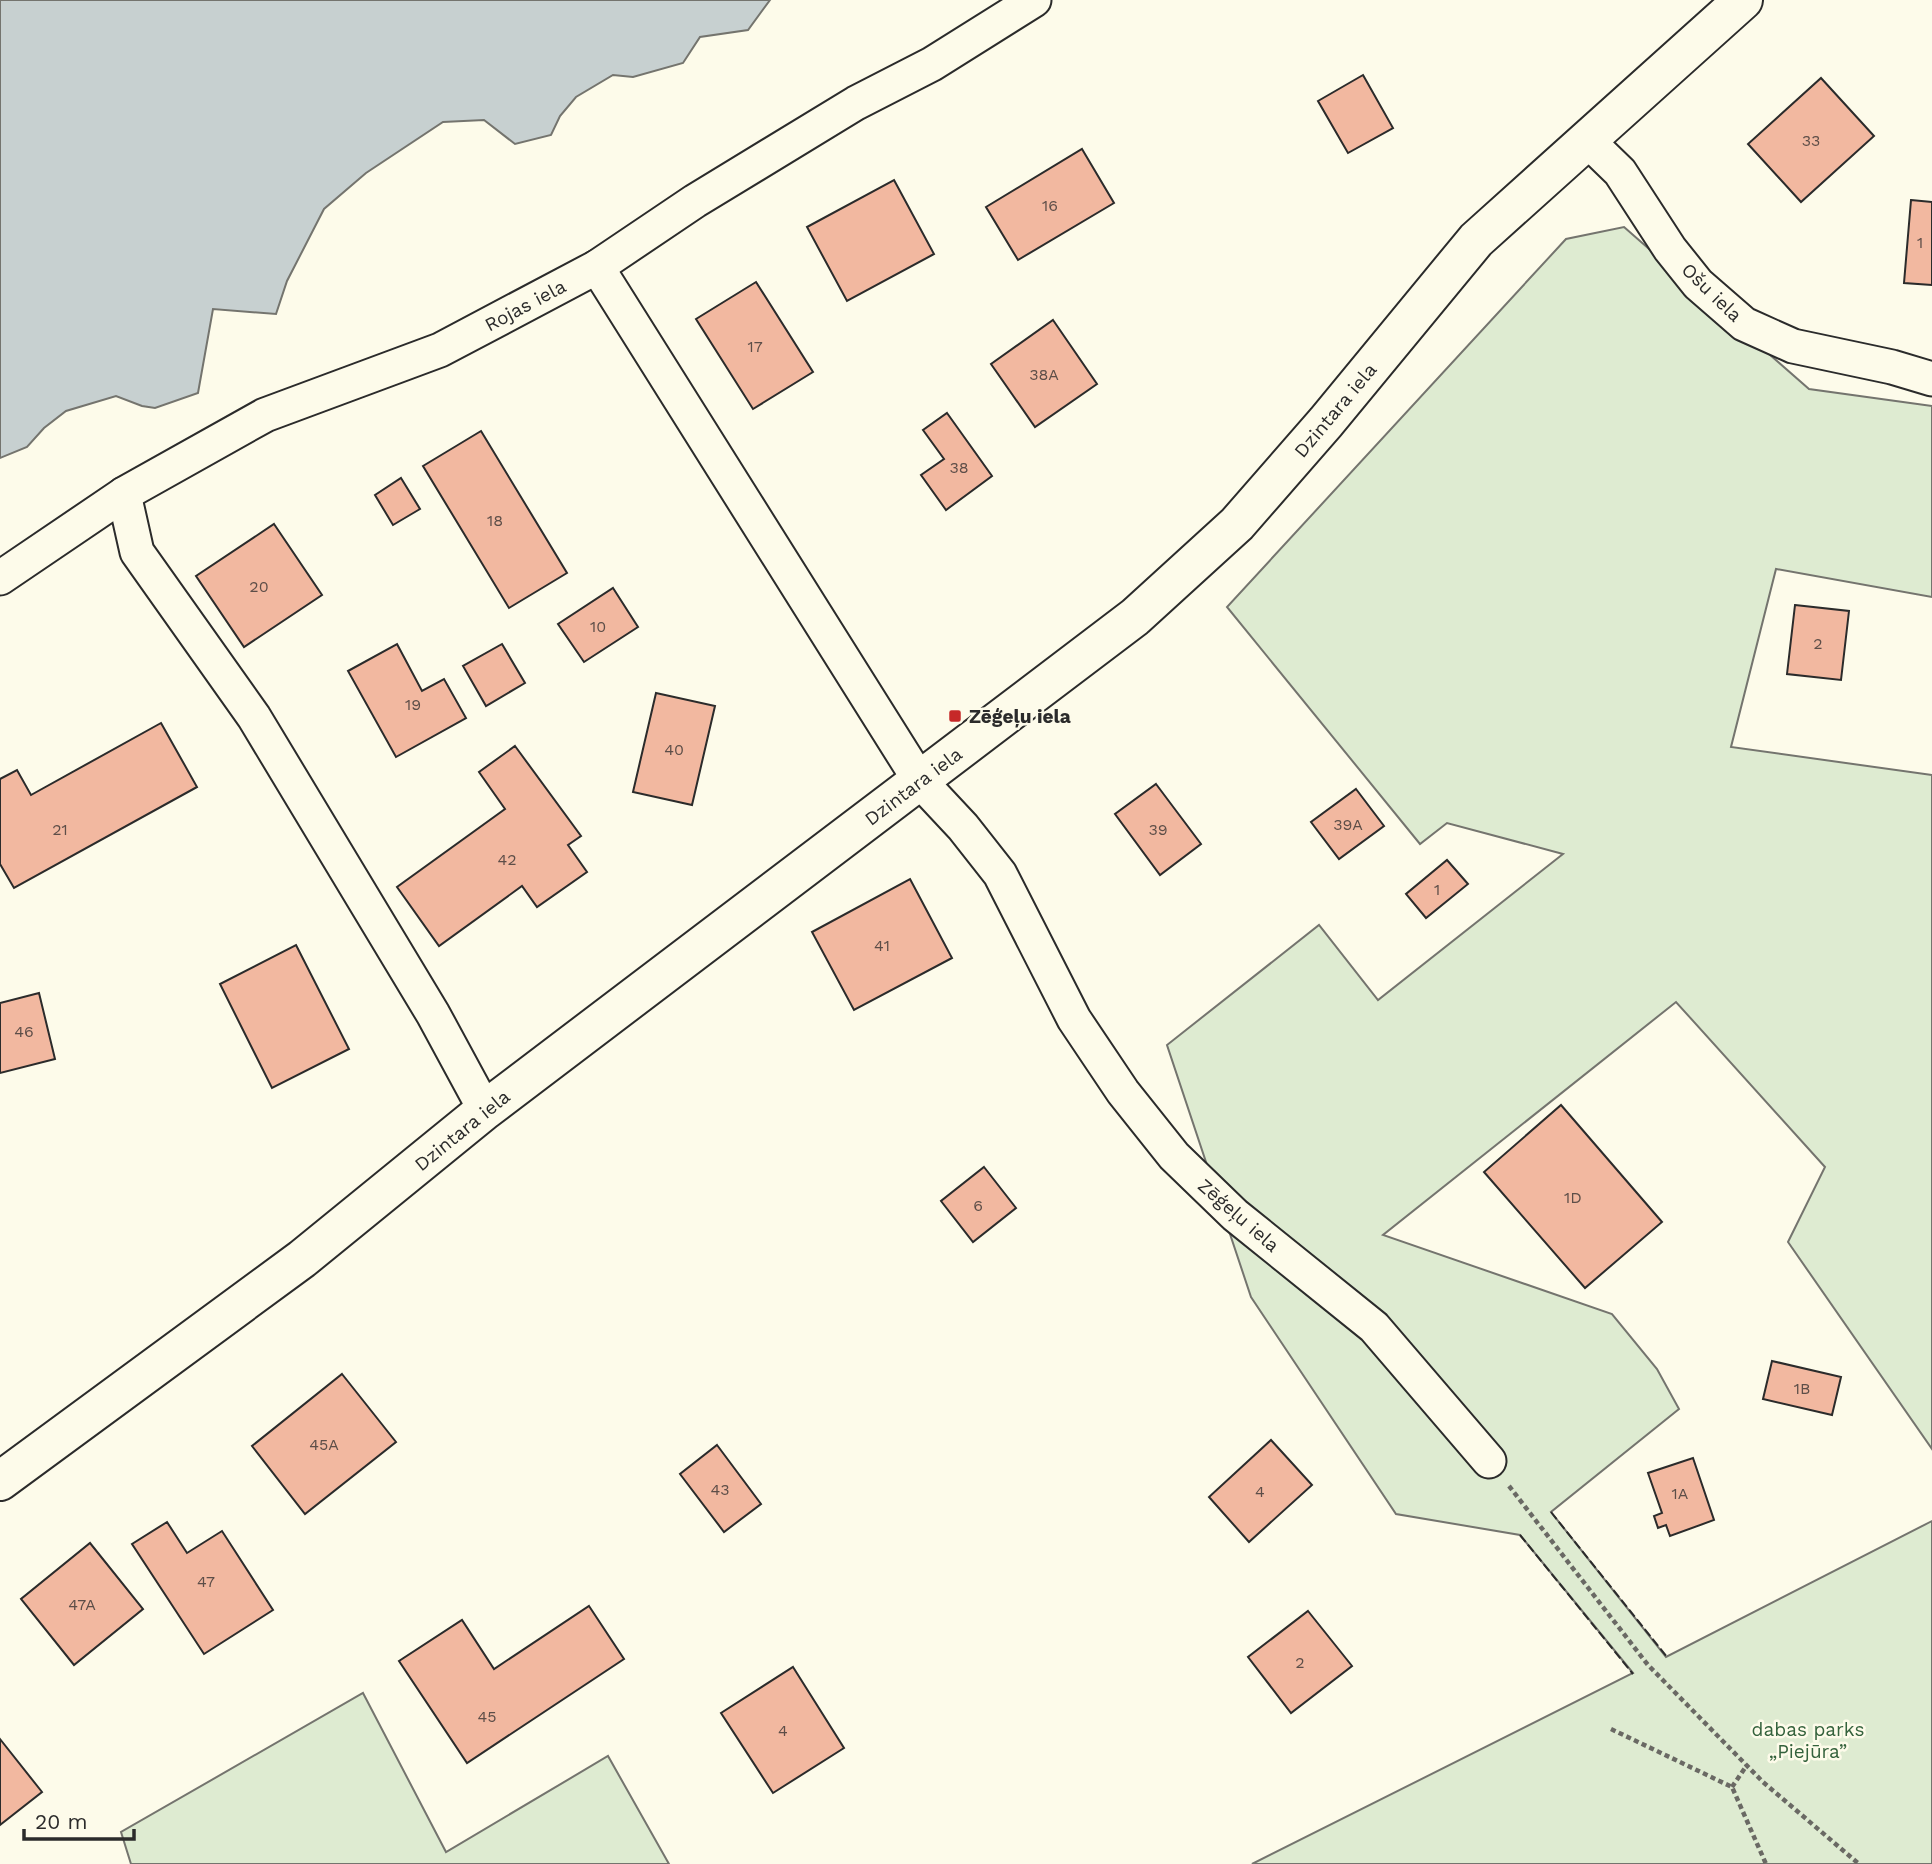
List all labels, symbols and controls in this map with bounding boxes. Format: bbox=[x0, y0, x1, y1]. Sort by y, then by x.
house number: 33 bbox=[1802, 131, 1820, 150]
house number: 16 bbox=[1042, 196, 1058, 215]
house number: 1 bbox=[1917, 233, 1923, 252]
street label: Ošu iela bbox=[1677, 258, 1747, 327]
street label: Rojas iela bbox=[481, 274, 570, 336]
house number: 17 bbox=[747, 337, 763, 356]
street label: Dzintara iela bbox=[1289, 358, 1382, 462]
house number: 38A bbox=[1029, 365, 1059, 384]
house number: 38 bbox=[949, 458, 969, 477]
house number: 18 bbox=[487, 511, 503, 530]
house number: 20 bbox=[249, 577, 269, 596]
house number: 10 bbox=[590, 617, 606, 636]
house number: 2 bbox=[1813, 634, 1823, 653]
house number: 19 bbox=[405, 695, 421, 714]
place label: Zēģeļu iela bbox=[969, 705, 1071, 728]
marker: Zēģeļu iela bbox=[947, 708, 963, 724]
house number: 40 bbox=[664, 740, 684, 759]
street label: Dzintara iela bbox=[860, 742, 967, 830]
house number: 39A bbox=[1333, 815, 1363, 834]
house number: 21 bbox=[52, 820, 68, 839]
house number: 39 bbox=[1148, 820, 1168, 839]
house number: 42 bbox=[497, 850, 517, 869]
house number: 1 bbox=[1434, 880, 1440, 899]
house number: 41 bbox=[874, 936, 890, 955]
house number: 46 bbox=[14, 1022, 34, 1041]
street label: Dzintara iela bbox=[410, 1085, 515, 1176]
street label: Zēģeļu iela bbox=[1193, 1174, 1284, 1257]
house number: 1D bbox=[1564, 1188, 1582, 1207]
house number: 6 bbox=[973, 1196, 983, 1215]
house number: 1B bbox=[1794, 1379, 1810, 1398]
house number: 45A bbox=[309, 1435, 339, 1454]
house number: 43 bbox=[710, 1480, 730, 1499]
house number: 4 bbox=[1255, 1482, 1265, 1501]
house number: 1A bbox=[1672, 1484, 1689, 1503]
house number: 47 bbox=[197, 1572, 215, 1591]
house number: 47A bbox=[68, 1595, 96, 1614]
house number: 2 bbox=[1295, 1653, 1305, 1672]
house number: 45 bbox=[477, 1707, 497, 1726]
park label: dabas parks „Piejūra” bbox=[1752, 1718, 1864, 1763]
house number: 4 bbox=[778, 1721, 788, 1740]
scale bar bbox=[24, 1798, 135, 1842]
text: 20 m bbox=[35, 1809, 87, 1834]

